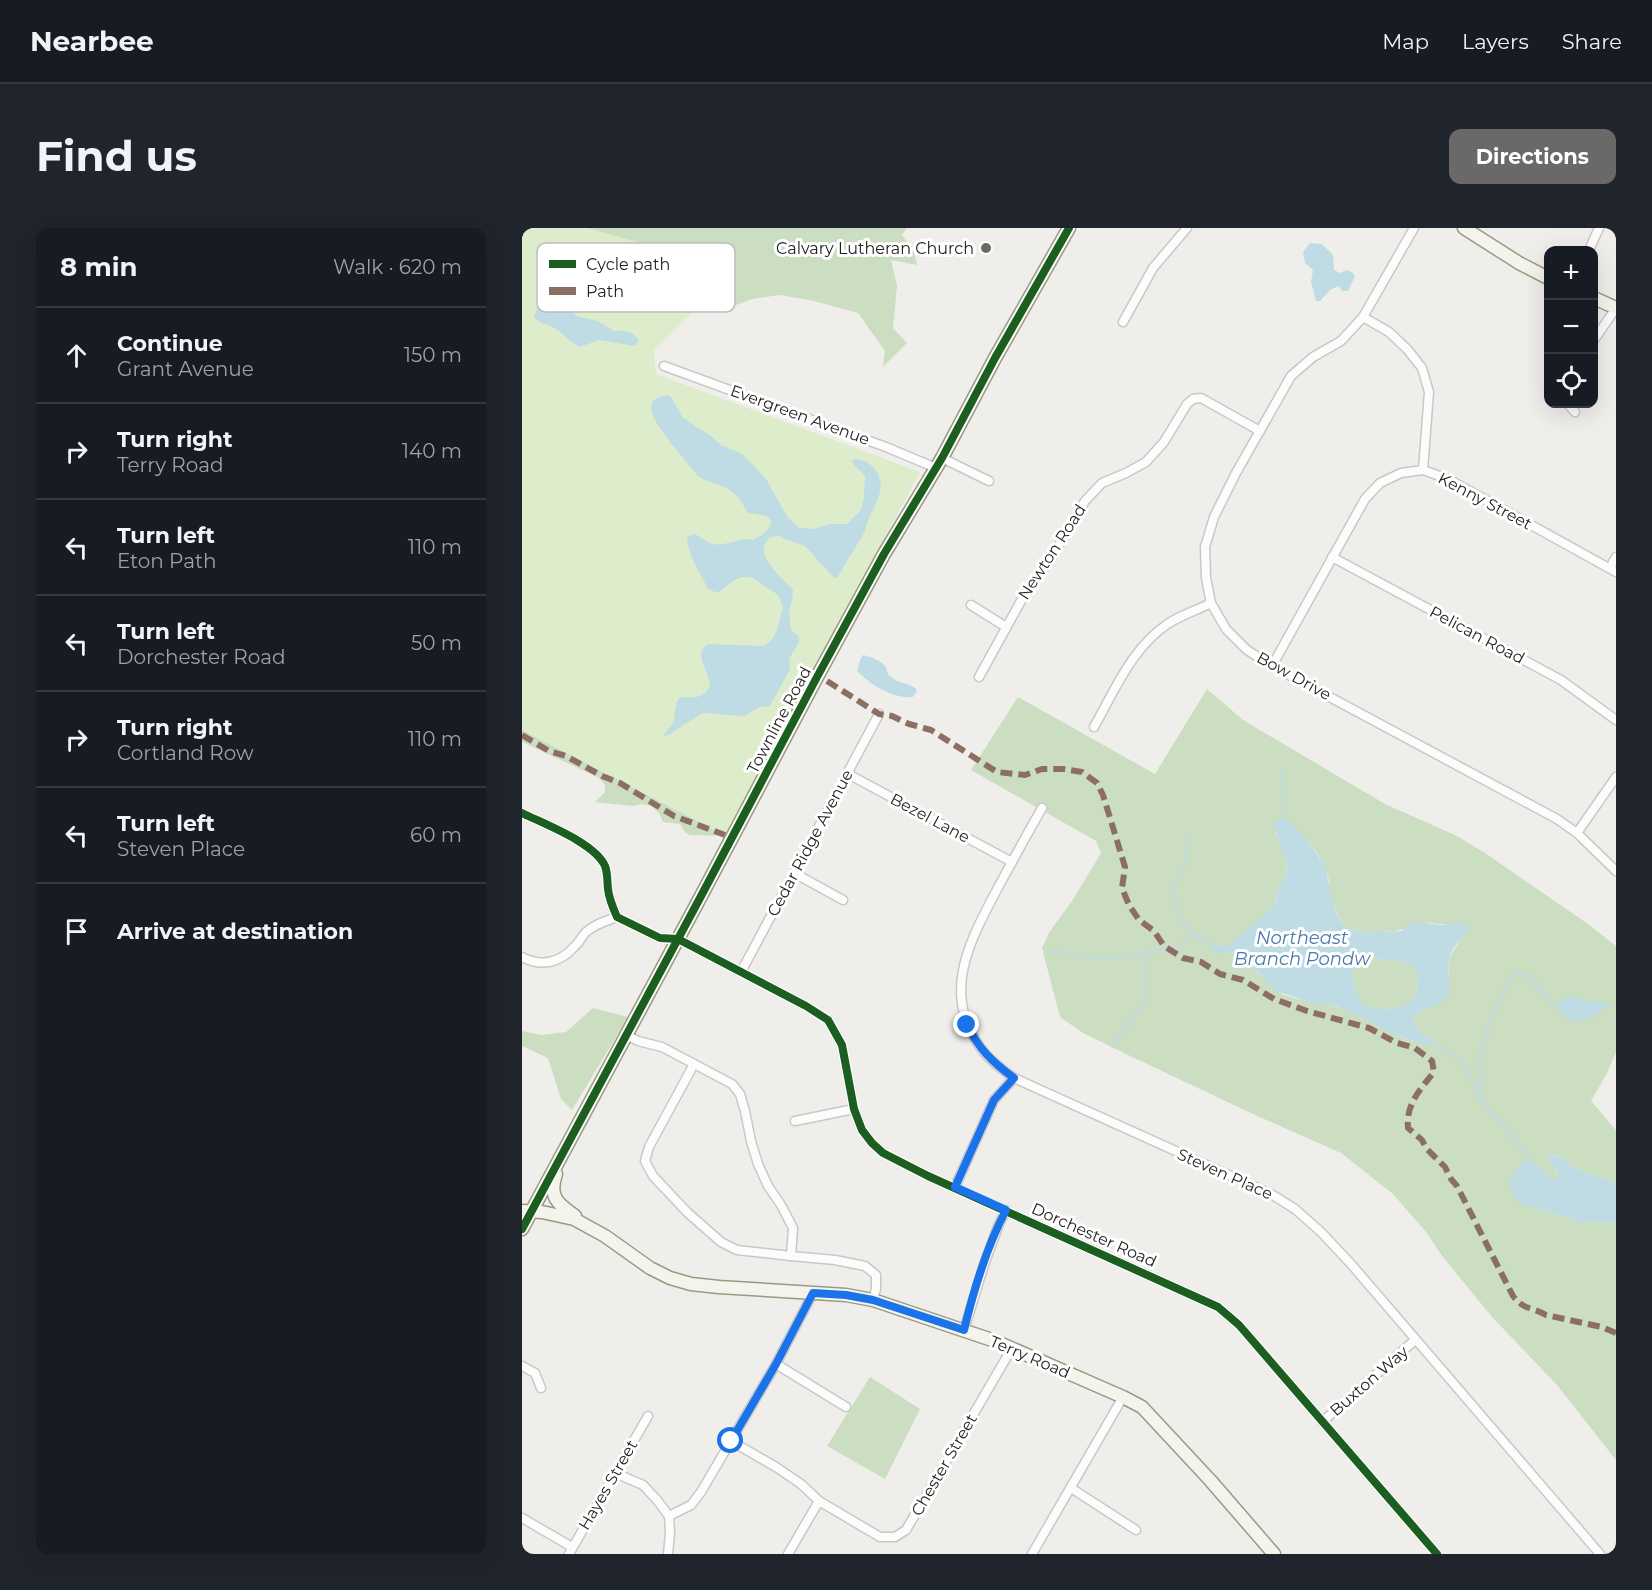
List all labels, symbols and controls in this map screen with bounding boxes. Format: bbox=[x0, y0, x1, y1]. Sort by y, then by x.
text: Nearbee bbox=[30, 24, 154, 58]
text: Map bbox=[1382, 29, 1429, 54]
text: Layers bbox=[1462, 29, 1529, 54]
text: Share bbox=[1562, 29, 1622, 54]
button: Directions bbox=[1449, 129, 1616, 184]
text: Find us bbox=[36, 130, 197, 182]
place label: Calvary Lutheran Church bbox=[776, 239, 974, 258]
marker: Calvary Lutheran Church bbox=[979, 241, 993, 255]
legend bbox=[537, 243, 735, 312]
map controls bbox=[1544, 246, 1598, 408]
button: + bbox=[1544, 246, 1598, 300]
text: 8 min bbox=[60, 251, 138, 283]
text: Walk · 620 m bbox=[333, 255, 462, 279]
text: Cycle path bbox=[586, 255, 670, 274]
text: Path bbox=[586, 282, 624, 301]
button: − bbox=[1544, 300, 1598, 354]
text: Continue bbox=[117, 330, 223, 357]
icon: ahead bbox=[60, 339, 93, 372]
text: 150 m bbox=[404, 343, 462, 367]
button: locate bbox=[1544, 354, 1598, 408]
text: Grant Avenue bbox=[117, 357, 254, 381]
street label: Evergreen Avenue bbox=[728, 381, 872, 449]
text: Turn right bbox=[117, 426, 232, 453]
icon: right bbox=[60, 435, 93, 468]
text: 140 m bbox=[402, 439, 462, 463]
text: Terry Road bbox=[117, 453, 224, 477]
street label: Kenny Street bbox=[1435, 468, 1535, 534]
street label: Newton Road bbox=[1014, 501, 1090, 603]
text: Turn left bbox=[117, 522, 215, 549]
icon: left bbox=[60, 531, 93, 564]
text: 110 m bbox=[408, 535, 462, 559]
text: Eton Path bbox=[117, 549, 217, 573]
street label: Pelican Road bbox=[1426, 602, 1528, 668]
text: Turn left bbox=[117, 618, 215, 645]
icon: left bbox=[60, 627, 93, 660]
text: 50 m bbox=[411, 631, 462, 655]
text: Dorchester Road bbox=[117, 645, 286, 669]
street label: Bow Drive bbox=[1254, 648, 1334, 704]
street label: Townline Road bbox=[743, 663, 815, 777]
text: Turn right bbox=[117, 714, 232, 741]
icon: right bbox=[60, 723, 93, 756]
text: 110 m bbox=[408, 727, 462, 751]
text: Cortland Row bbox=[117, 741, 254, 765]
street label: Cedar Ridge Avenue bbox=[763, 766, 857, 920]
street label: Bezel Lane bbox=[887, 789, 973, 847]
text: Turn left bbox=[117, 810, 215, 837]
icon: left bbox=[60, 819, 93, 852]
text: 60 m bbox=[410, 823, 462, 847]
text: Steven Place bbox=[117, 837, 245, 861]
icon: arrive bbox=[60, 915, 93, 948]
text: Arrive at destination bbox=[117, 918, 353, 945]
water label: Northeast Branch Pondw bbox=[1234, 927, 1371, 970]
route end bbox=[953, 1011, 979, 1037]
street label: Steven Place bbox=[1174, 1144, 1276, 1204]
street label: Dorchester Road bbox=[1029, 1199, 1159, 1271]
street label: Terry Road bbox=[987, 1332, 1073, 1382]
street label: Buxton Way bbox=[1326, 1342, 1412, 1420]
street label: Chester Street bbox=[907, 1410, 981, 1519]
route start bbox=[717, 1427, 743, 1453]
street label: Hayes Street bbox=[575, 1436, 642, 1533]

